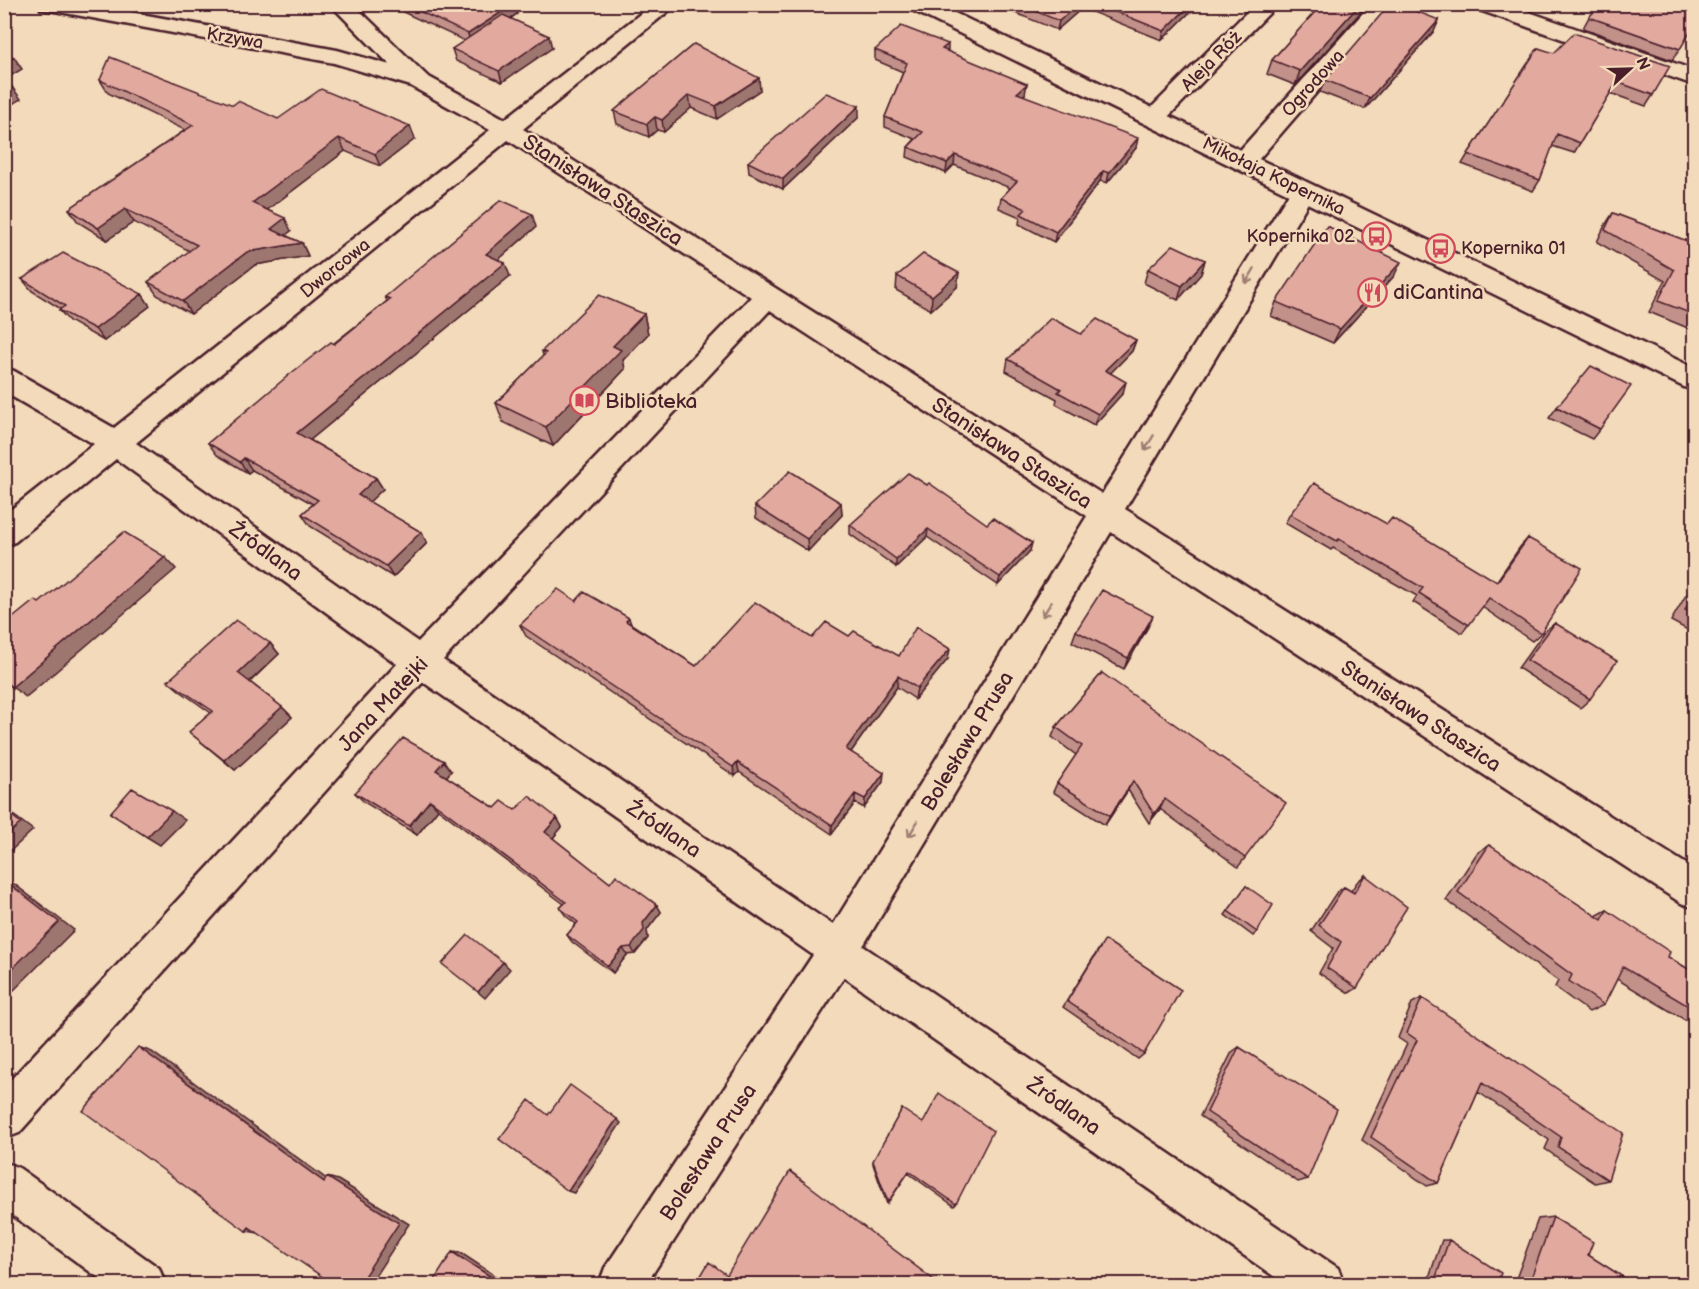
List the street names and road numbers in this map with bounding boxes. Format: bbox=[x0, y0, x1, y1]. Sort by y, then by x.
street label: Krzywa bbox=[205, 23, 265, 54]
street label: Aleja Róż bbox=[1177, 27, 1246, 96]
street label: Ogrodowa bbox=[1278, 46, 1349, 121]
street label: Stanisława Staszica bbox=[518, 129, 687, 251]
street label: Mikołaja Kopernika bbox=[1199, 133, 1348, 220]
street label: Dworcowa bbox=[296, 234, 374, 303]
street label: Stanisława Staszica bbox=[927, 392, 1096, 514]
street label: Źródlana bbox=[223, 516, 307, 586]
street label: Jana Matejki bbox=[333, 652, 434, 757]
street label: Stanisława Staszica bbox=[1336, 655, 1505, 777]
street label: Bolesława Prusa bbox=[916, 667, 1019, 816]
street label: Źródlana bbox=[621, 795, 706, 863]
street label: Źródlana bbox=[1021, 1071, 1105, 1141]
street label: Bolesława Prusa bbox=[655, 1079, 762, 1225]

